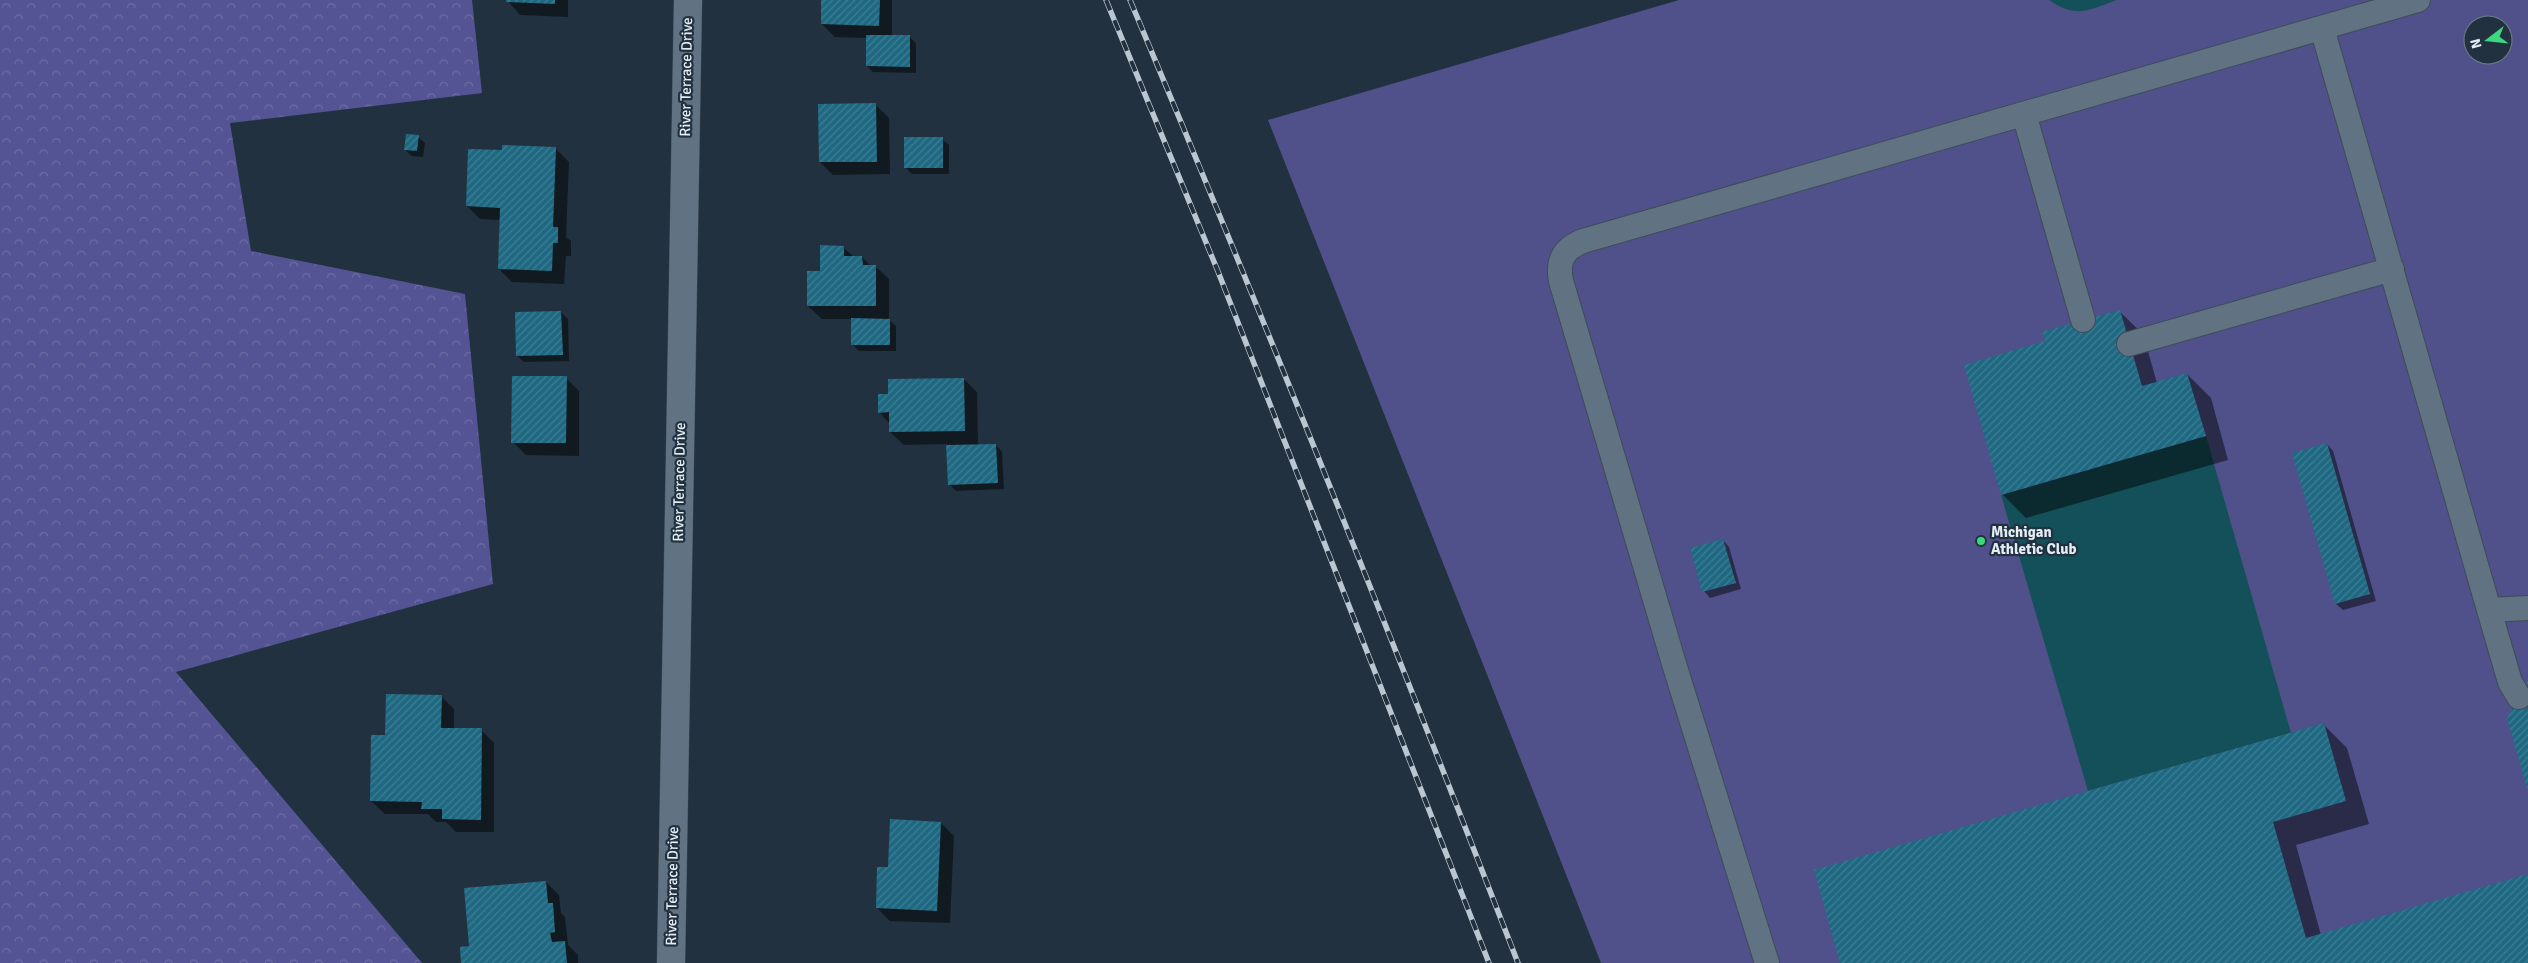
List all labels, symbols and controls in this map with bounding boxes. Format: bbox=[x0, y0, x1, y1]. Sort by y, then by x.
north arrow bbox=[2463, 15, 2513, 65]
street label: River Terrace Drive bbox=[676, 17, 696, 137]
text: N bbox=[2466, 36, 2485, 50]
street label: River Terrace Drive bbox=[669, 422, 689, 542]
place label: Michigan Athletic Club bbox=[1991, 523, 2076, 558]
marker: Michigan Athletic Club bbox=[1975, 535, 1987, 547]
street label: River Terrace Drive bbox=[662, 826, 682, 946]

